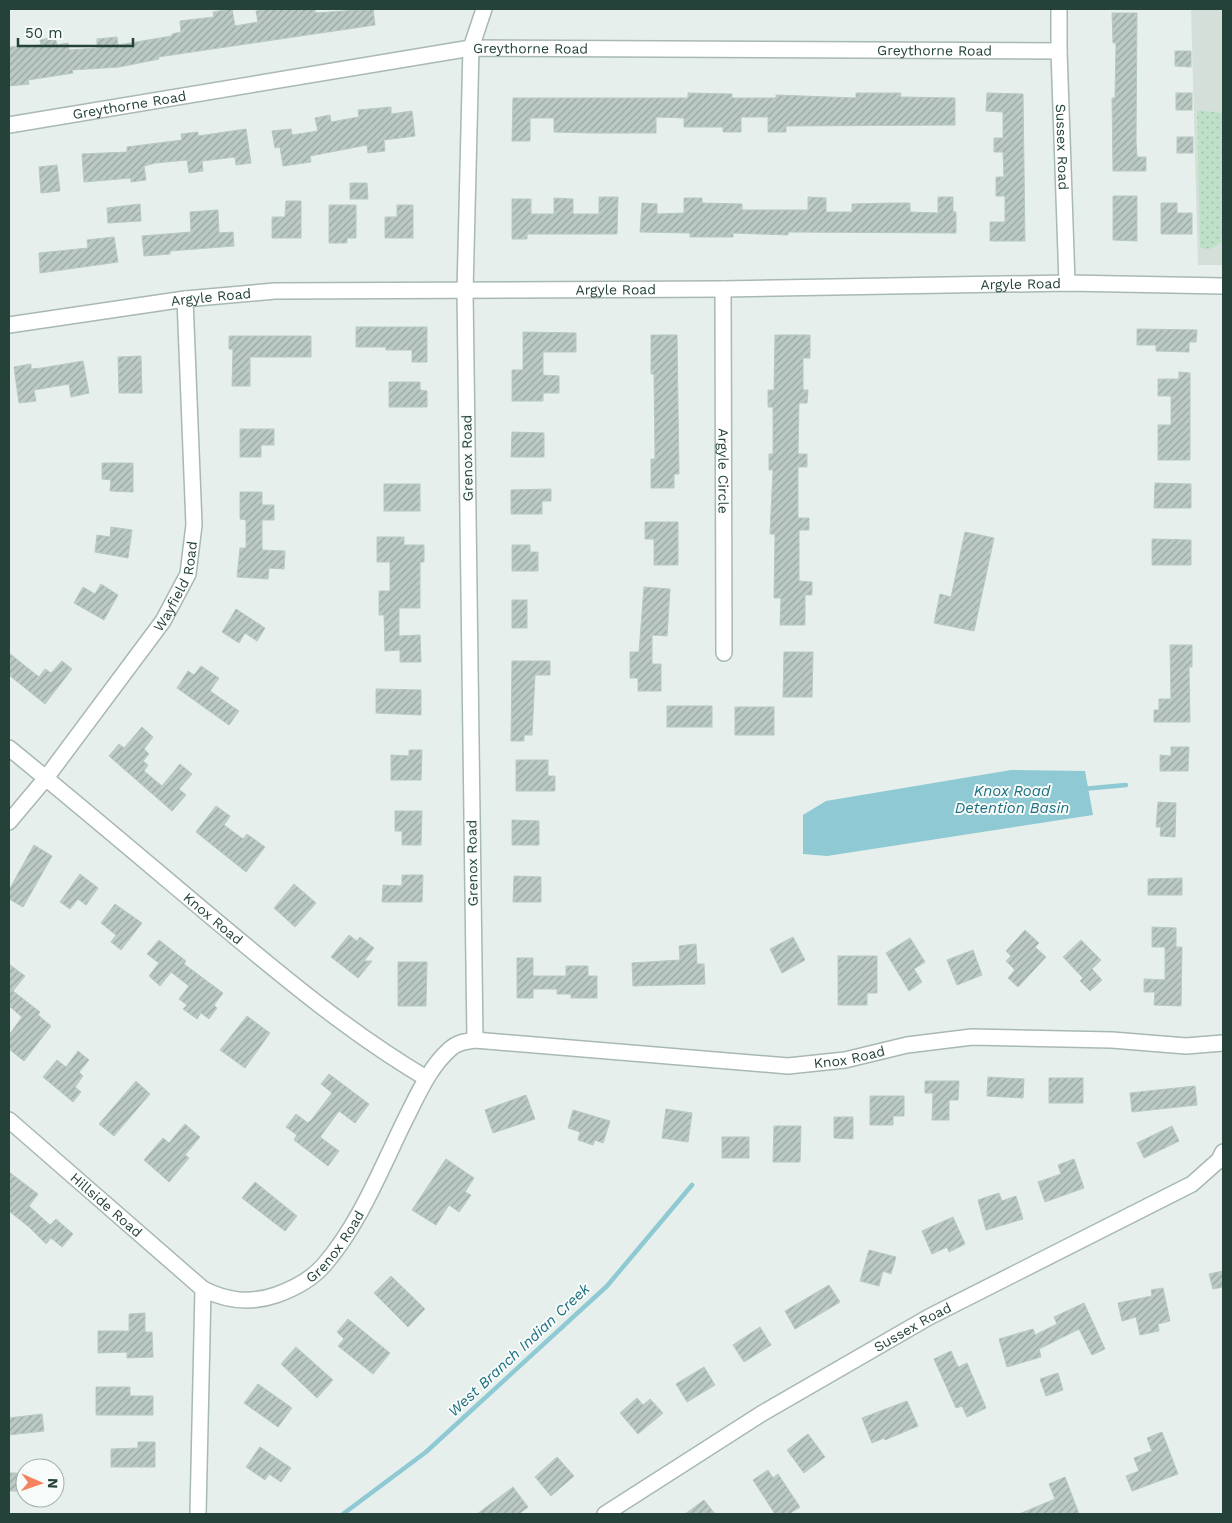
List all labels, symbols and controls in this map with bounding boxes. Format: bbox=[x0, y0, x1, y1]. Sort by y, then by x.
scale bar bbox=[18, 15, 132, 47]
text: 50 m bbox=[25, 24, 62, 42]
street label: Greythorne Road bbox=[473, 40, 588, 57]
street label: Greythorne Road bbox=[877, 42, 992, 59]
street label: Greythorne Road bbox=[71, 88, 187, 122]
street label: Sussex Road bbox=[1053, 104, 1072, 190]
street label: Argyle Road bbox=[980, 275, 1061, 293]
street label: Argyle Road bbox=[575, 281, 656, 298]
street label: Argyle Road bbox=[170, 285, 252, 309]
street label: Grenox Road bbox=[458, 415, 476, 501]
street label: Argyle Circle bbox=[715, 428, 732, 514]
street label: Wayfield Road bbox=[150, 540, 200, 634]
water label: Knox Road Detention Basin bbox=[955, 782, 1069, 817]
street label: Grenox Road bbox=[463, 820, 481, 906]
street label: Knox Road bbox=[180, 889, 246, 948]
street label: Knox Road bbox=[813, 1043, 886, 1071]
street label: Hillside Road bbox=[67, 1169, 145, 1240]
street label: Grenox Road bbox=[303, 1208, 367, 1286]
water label: West Branch Indian Creek bbox=[444, 1279, 594, 1420]
street label: Sussex Road bbox=[871, 1299, 954, 1355]
north arrow bbox=[15, 1458, 65, 1508]
text: N bbox=[45, 1478, 61, 1489]

